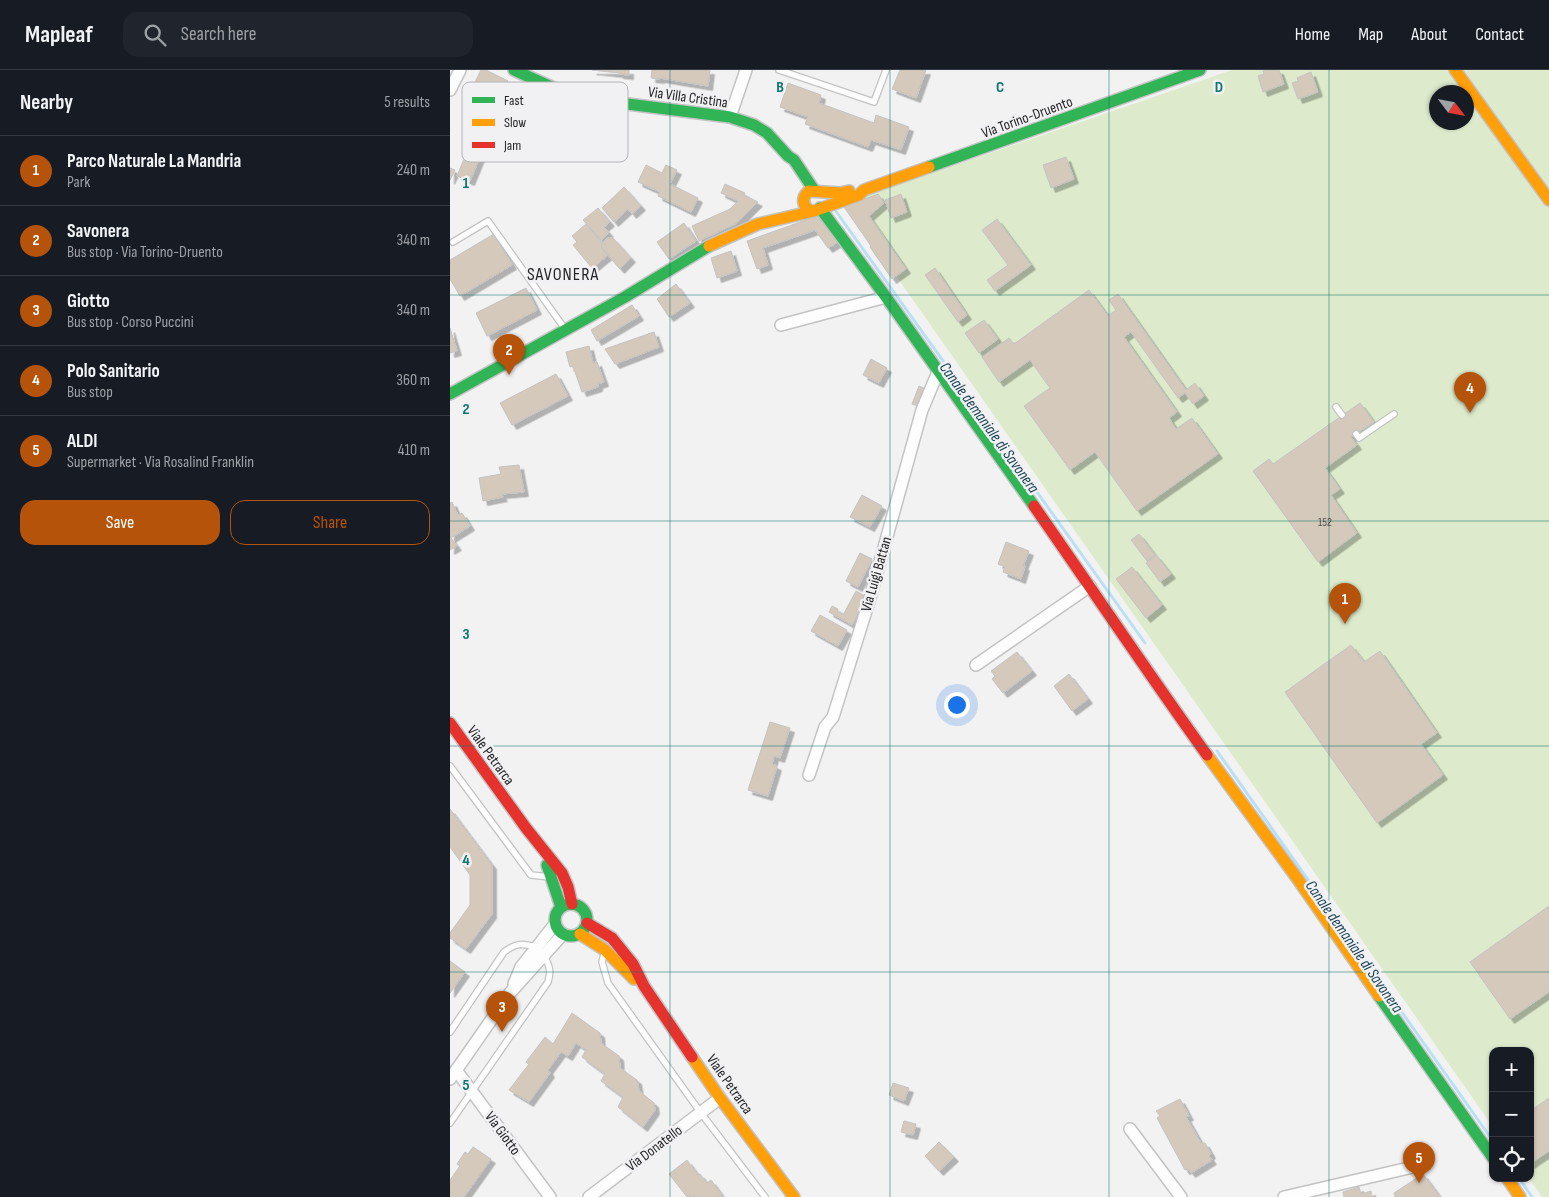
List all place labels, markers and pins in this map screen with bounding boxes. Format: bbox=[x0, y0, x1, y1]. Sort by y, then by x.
pin: 2 bbox=[493, 334, 525, 375]
pin: 4 bbox=[1454, 372, 1486, 413]
pin: 1 bbox=[1329, 583, 1361, 624]
pin: 3 bbox=[486, 991, 518, 1032]
pin: 5 bbox=[1403, 1142, 1435, 1183]

